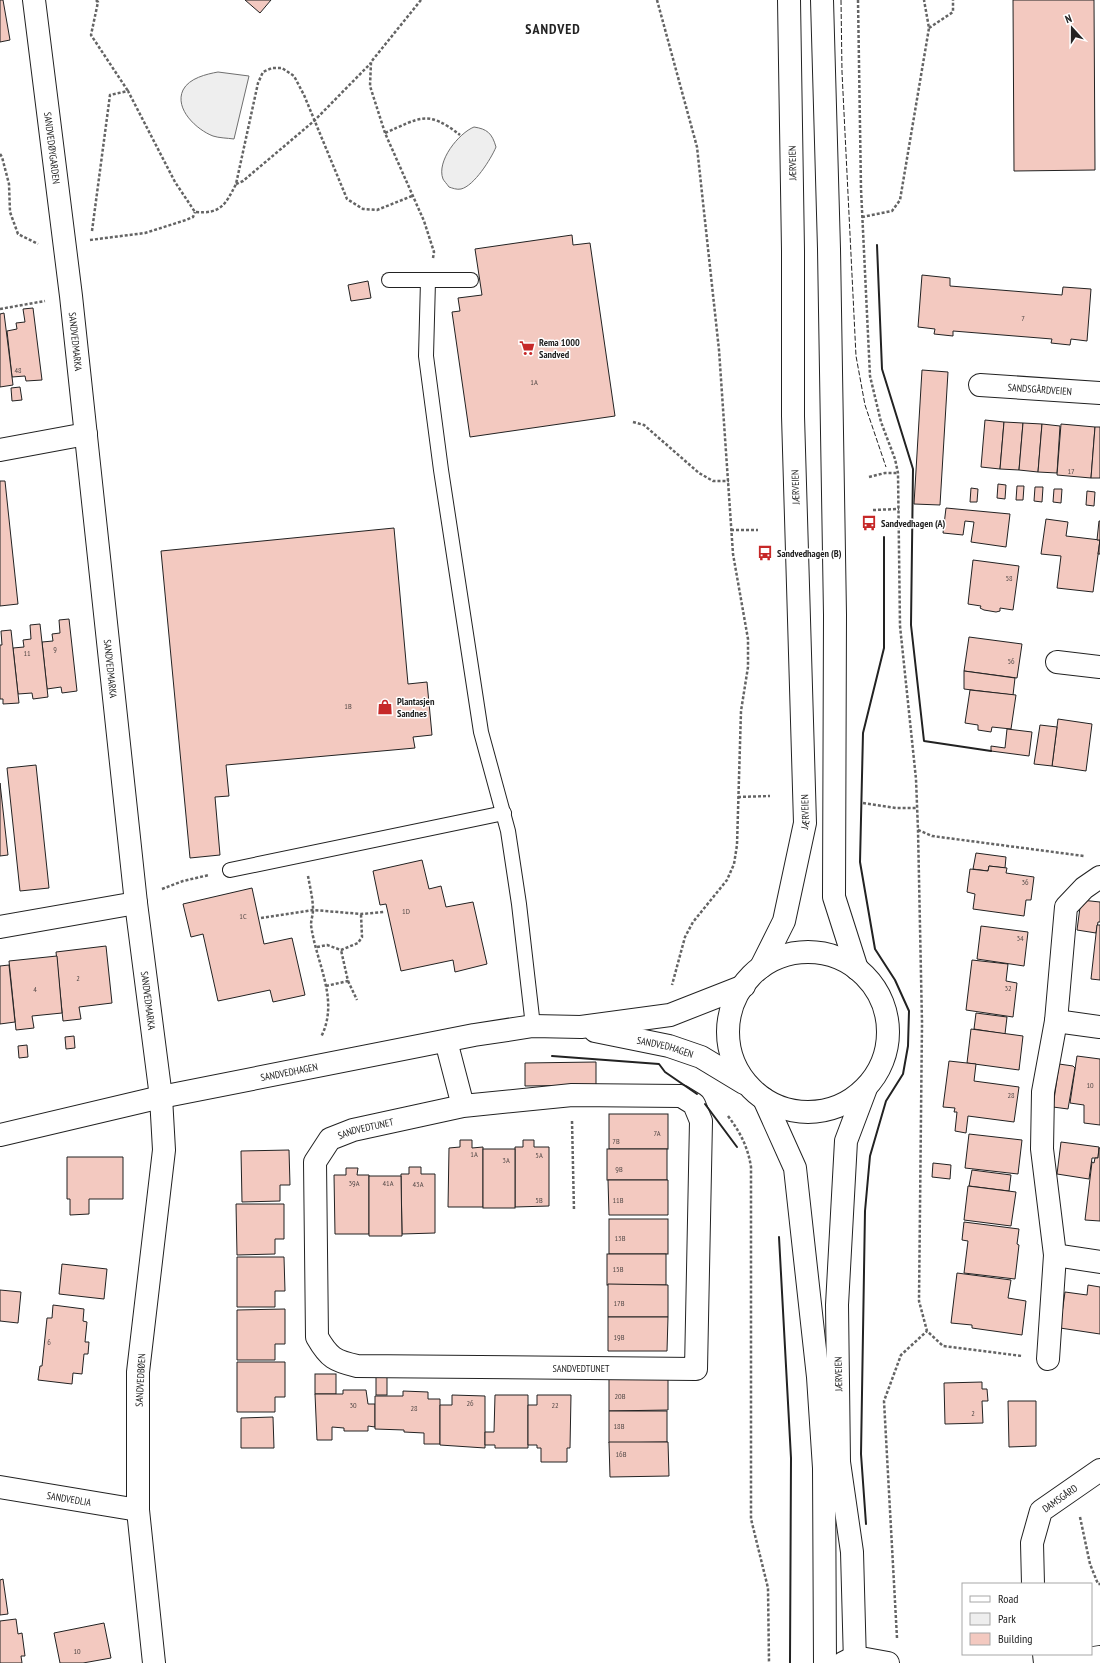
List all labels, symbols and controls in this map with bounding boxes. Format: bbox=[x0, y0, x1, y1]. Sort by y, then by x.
north arrow bbox=[1052, 8, 1092, 48]
text: N bbox=[1063, 11, 1074, 26]
district label: SANDVED bbox=[525, 20, 581, 38]
street label: SANDVEDØYGARDEN bbox=[41, 111, 63, 185]
street label: JÆRVEIEN bbox=[786, 146, 799, 181]
street label: SANDVEDMARKA bbox=[66, 311, 85, 372]
house number: 7 bbox=[1021, 313, 1025, 323]
place label: Rema 1000 Sandved bbox=[539, 336, 580, 361]
supermarket icon: Rema 1000 Sandved bbox=[518, 339, 536, 357]
house number: 48 bbox=[14, 365, 22, 375]
house number: 1A bbox=[530, 377, 538, 387]
street label: SANDSGÅRDVEIEN bbox=[1007, 381, 1072, 398]
house number: 17 bbox=[1067, 466, 1075, 476]
street label: JÆRVEIEN bbox=[788, 469, 803, 505]
bus stop icon: Sandvedhagen (A) bbox=[860, 514, 878, 532]
place label: Sandvedhagen (A) bbox=[881, 517, 945, 530]
bus stop icon: Sandvedhagen (B) bbox=[756, 544, 774, 562]
place label: Sandvedhagen (B) bbox=[777, 547, 842, 560]
house number: 58 bbox=[1005, 573, 1013, 583]
street label: SANDVEDMARKA bbox=[101, 639, 120, 699]
house number: 9 bbox=[53, 644, 57, 654]
house number: 11 bbox=[23, 648, 31, 658]
house number: 56 bbox=[1007, 656, 1015, 666]
place label: Plantasjen Sandnes bbox=[397, 695, 435, 720]
shop icon: Plantasjen Sandnes bbox=[376, 698, 394, 716]
house number: 1B bbox=[344, 701, 352, 711]
street label: JÆRVEIEN bbox=[798, 794, 813, 831]
house number: 36 bbox=[1021, 877, 1029, 887]
house number: 1D bbox=[402, 906, 410, 916]
house number: 1C bbox=[239, 911, 247, 921]
house number: 34 bbox=[1016, 933, 1024, 943]
street label: SANDVEDMARKA bbox=[138, 970, 158, 1031]
house number: 2 bbox=[76, 973, 80, 983]
house number: 32 bbox=[1004, 983, 1012, 993]
house number: 4 bbox=[33, 984, 37, 994]
street label: SANDVEDHAGEN bbox=[636, 1034, 695, 1061]
street label: SANDVEDHAGEN bbox=[259, 1060, 319, 1084]
house number: 10 bbox=[1086, 1080, 1094, 1090]
house number: 28 bbox=[1007, 1090, 1015, 1100]
street label: SANDVEDTUNET bbox=[336, 1115, 395, 1142]
house number: 7A bbox=[653, 1128, 661, 1138]
house number: 7B bbox=[612, 1136, 620, 1146]
house number: 1A bbox=[470, 1149, 478, 1159]
house number: 5A bbox=[535, 1150, 543, 1160]
house number: 3A bbox=[502, 1155, 510, 1165]
house number: 9B bbox=[615, 1164, 623, 1174]
house number: 39A bbox=[349, 1178, 360, 1188]
house number: 41A bbox=[383, 1178, 394, 1188]
house number: 43A bbox=[413, 1179, 424, 1189]
house number: 5B bbox=[535, 1195, 543, 1205]
house number: 11B bbox=[613, 1195, 624, 1205]
house number: 13B bbox=[615, 1233, 626, 1243]
house number: 15B bbox=[613, 1264, 624, 1274]
house number: 17B bbox=[614, 1298, 625, 1308]
house number: 19B bbox=[614, 1332, 625, 1342]
house number: 6 bbox=[47, 1337, 51, 1347]
street label: SANDVEDBØEN bbox=[133, 1353, 148, 1407]
street label: JÆRVEIEN bbox=[832, 1357, 845, 1392]
street label: SANDVEDTUNET bbox=[552, 1362, 610, 1375]
house number: 20B bbox=[615, 1391, 626, 1401]
house number: 26 bbox=[466, 1398, 474, 1408]
house number: 30 bbox=[349, 1400, 357, 1410]
house number: 22 bbox=[551, 1400, 559, 1410]
house number: 28 bbox=[410, 1403, 418, 1413]
house number: 2 bbox=[971, 1408, 975, 1418]
house number: 18B bbox=[614, 1421, 625, 1431]
house number: 16B bbox=[616, 1449, 627, 1459]
street label: DAMSGÅRD bbox=[1040, 1482, 1080, 1515]
street label: SANDVEDLIA bbox=[46, 1489, 92, 1509]
legend bbox=[962, 1583, 1092, 1655]
text: Road bbox=[998, 1591, 1018, 1606]
text: Park bbox=[998, 1611, 1016, 1626]
text: Building bbox=[998, 1631, 1033, 1646]
house number: 10 bbox=[73, 1646, 81, 1656]

